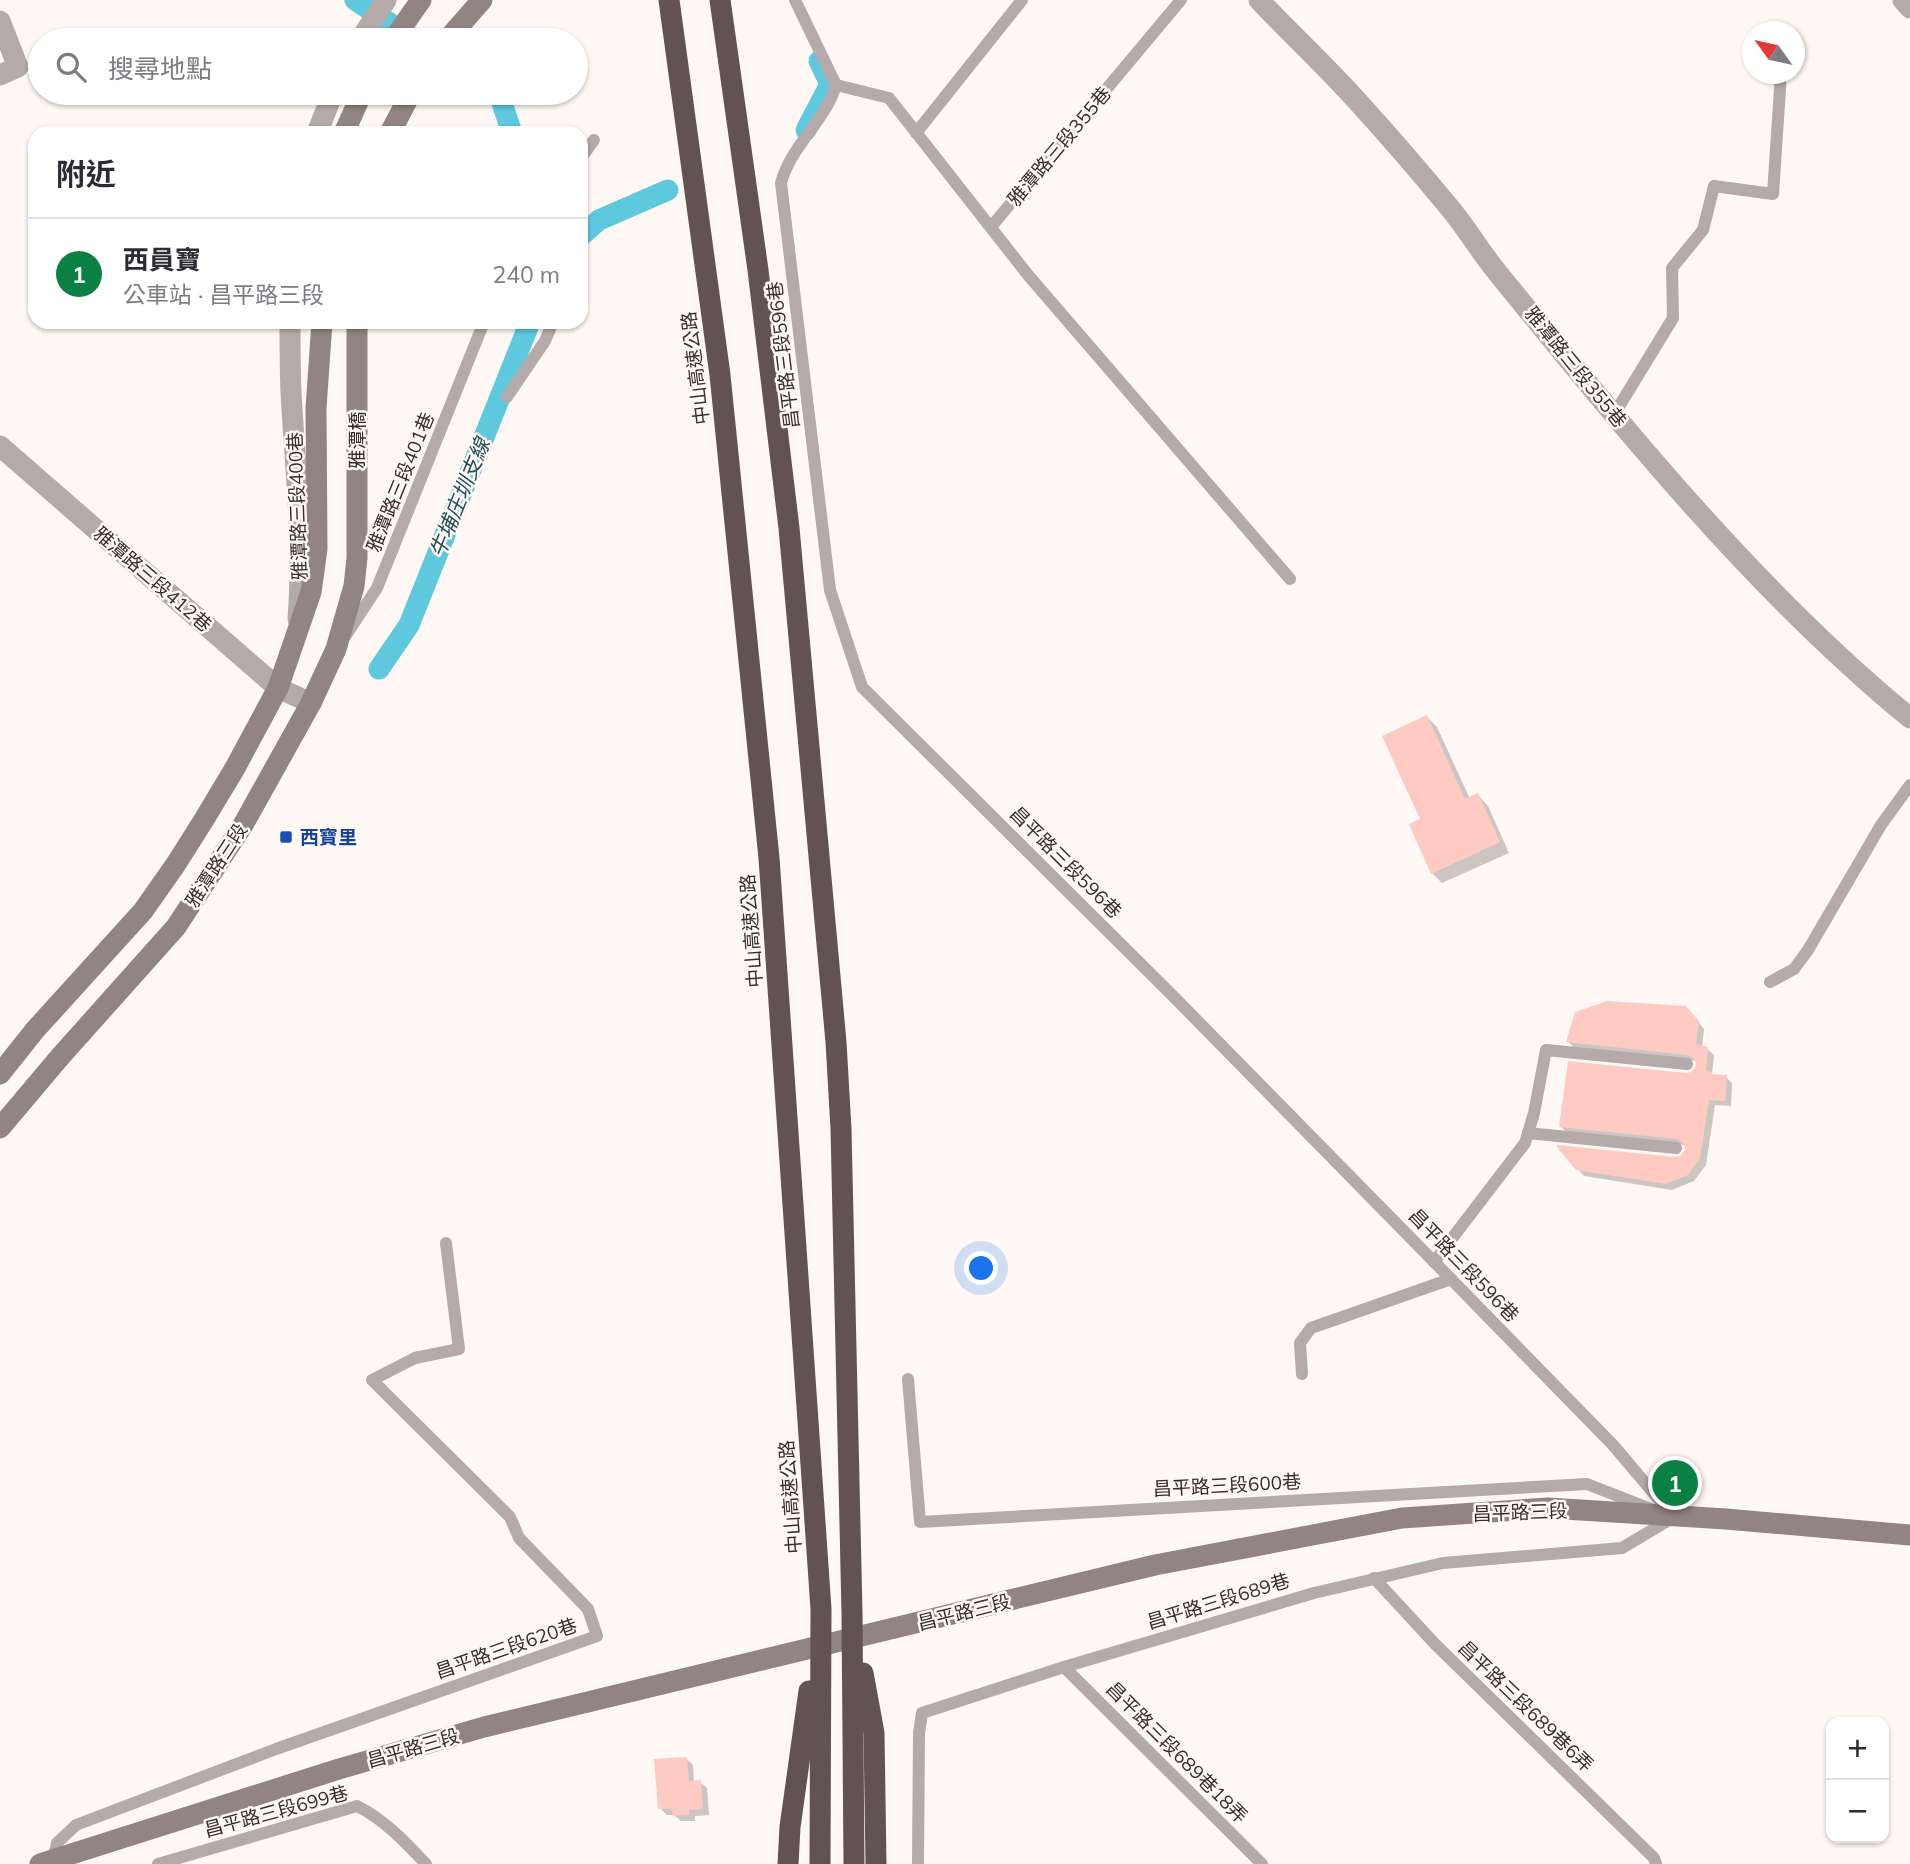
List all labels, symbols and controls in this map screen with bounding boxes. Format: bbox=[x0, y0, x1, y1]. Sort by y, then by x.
north arrow bbox=[1742, 21, 1805, 84]
search box bbox=[28, 28, 588, 105]
icon: search bbox=[52, 48, 90, 86]
text: 搜尋地點 bbox=[108, 52, 212, 85]
street label: 雅潭路三段355巷 bbox=[1002, 82, 1116, 210]
text: 附近 bbox=[56, 155, 116, 193]
text: 西員寶 bbox=[123, 243, 201, 276]
text: 1 bbox=[72, 260, 86, 289]
text: 240 m bbox=[492, 260, 560, 289]
text: 公車站 · 昌平路三段 bbox=[123, 280, 324, 309]
street label: 昌平路三段596巷 bbox=[762, 280, 804, 430]
street label: 雅潭路三段355巷 bbox=[1520, 302, 1632, 432]
street label: 中山高速公路 bbox=[676, 310, 714, 426]
street label: 雅潭路三段401巷 bbox=[361, 409, 439, 555]
street label: 雅潭橋 bbox=[345, 411, 369, 469]
street label: 雅潭路三段400巷 bbox=[282, 432, 312, 580]
water label: 牛埔庄圳支線 bbox=[423, 432, 495, 561]
street label: 雅潭路三段412巷 bbox=[89, 521, 217, 637]
street label: 昌平路三段596巷 bbox=[1005, 801, 1127, 923]
street label: 雅潭路三段 bbox=[180, 819, 252, 911]
place label: 西寶里 bbox=[300, 825, 357, 849]
marker: 西寶里 bbox=[278, 829, 294, 845]
street label: 中山高速公路 bbox=[735, 873, 767, 989]
street label: 昌平路三段596巷 bbox=[1404, 1203, 1524, 1327]
your location bbox=[964, 1251, 998, 1285]
street label: 中山高速公路 bbox=[774, 1439, 806, 1555]
pin: 1 bbox=[1652, 1457, 1698, 1509]
street label: 昌平路三段600巷 bbox=[1152, 1469, 1302, 1501]
street label: 昌平路三段 bbox=[1472, 1498, 1568, 1526]
street label: 昌平路三段689巷 bbox=[1144, 1568, 1292, 1634]
street label: 昌平路三段 bbox=[915, 1589, 1013, 1635]
street label: 昌平路三段620巷 bbox=[432, 1613, 580, 1683]
street label: 昌平路三段689巷6弄 bbox=[1453, 1635, 1599, 1777]
street label: 昌平路三段689巷18弄 bbox=[1101, 1676, 1253, 1828]
map controls bbox=[1826, 1717, 1889, 1843]
button: + bbox=[1826, 1717, 1889, 1780]
street label: 昌平路三段 bbox=[364, 1723, 462, 1773]
street label: 昌平路三段699巷 bbox=[201, 1780, 351, 1842]
button: − bbox=[1826, 1780, 1889, 1843]

